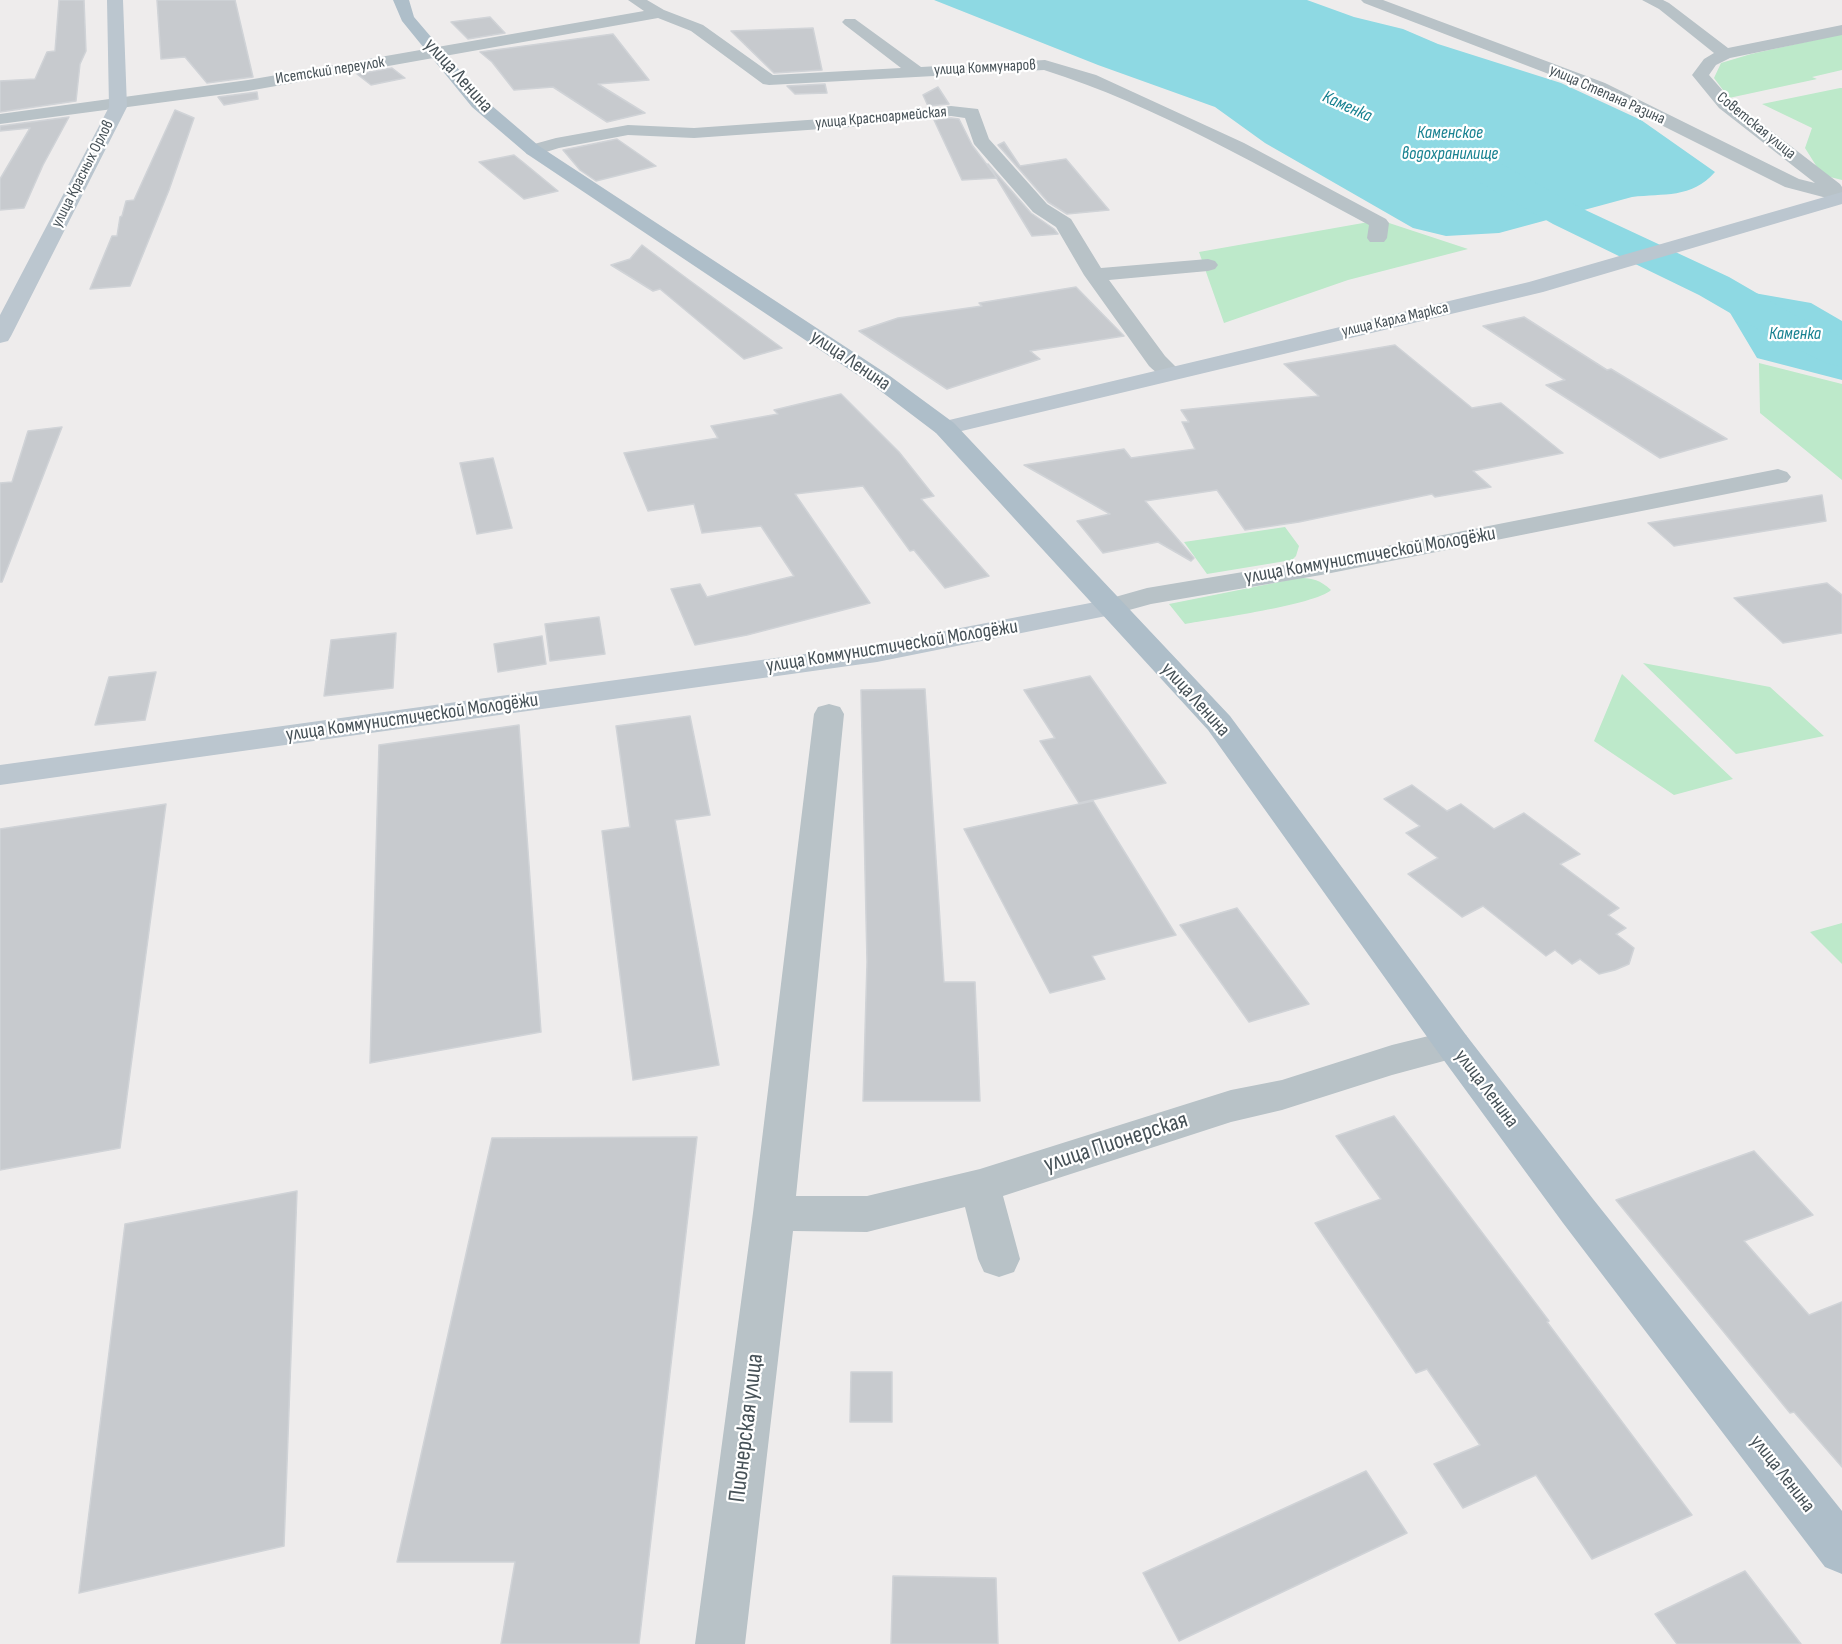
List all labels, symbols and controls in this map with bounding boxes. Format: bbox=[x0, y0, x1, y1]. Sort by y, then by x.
street label: улица Ленина bbox=[418, 34, 498, 118]
street label: Исетский переулок bbox=[274, 53, 386, 89]
street label: улица Коммунаров bbox=[934, 56, 1036, 80]
street label: улица Степана Разина bbox=[1546, 61, 1668, 129]
water label: Каменка bbox=[1319, 87, 1375, 127]
street label: Советская улица bbox=[1713, 88, 1799, 164]
street label: улица Красноармейская bbox=[815, 103, 947, 133]
street label: улица Красных Орлов bbox=[48, 117, 118, 231]
water label: Каменское водохранилище bbox=[1402, 122, 1498, 164]
street label: улица Карла Маркса bbox=[1340, 298, 1450, 342]
water label: Каменка bbox=[1769, 323, 1821, 345]
street label: улица Ленина bbox=[805, 325, 895, 397]
street label: улица Коммунистической Молодёжи bbox=[1243, 522, 1497, 590]
street label: улица Коммунистической Молодёжи bbox=[764, 615, 1020, 679]
street label: улица Ленина bbox=[1155, 658, 1235, 742]
street label: улица Коммунистической Молодёжи bbox=[284, 688, 540, 748]
street label: улица Ленина bbox=[1449, 1045, 1523, 1133]
street label: улица Пионерская bbox=[1040, 1106, 1192, 1180]
street label: Пионерская улица bbox=[724, 1352, 770, 1504]
street label: улица Ленина bbox=[1744, 1430, 1820, 1518]

